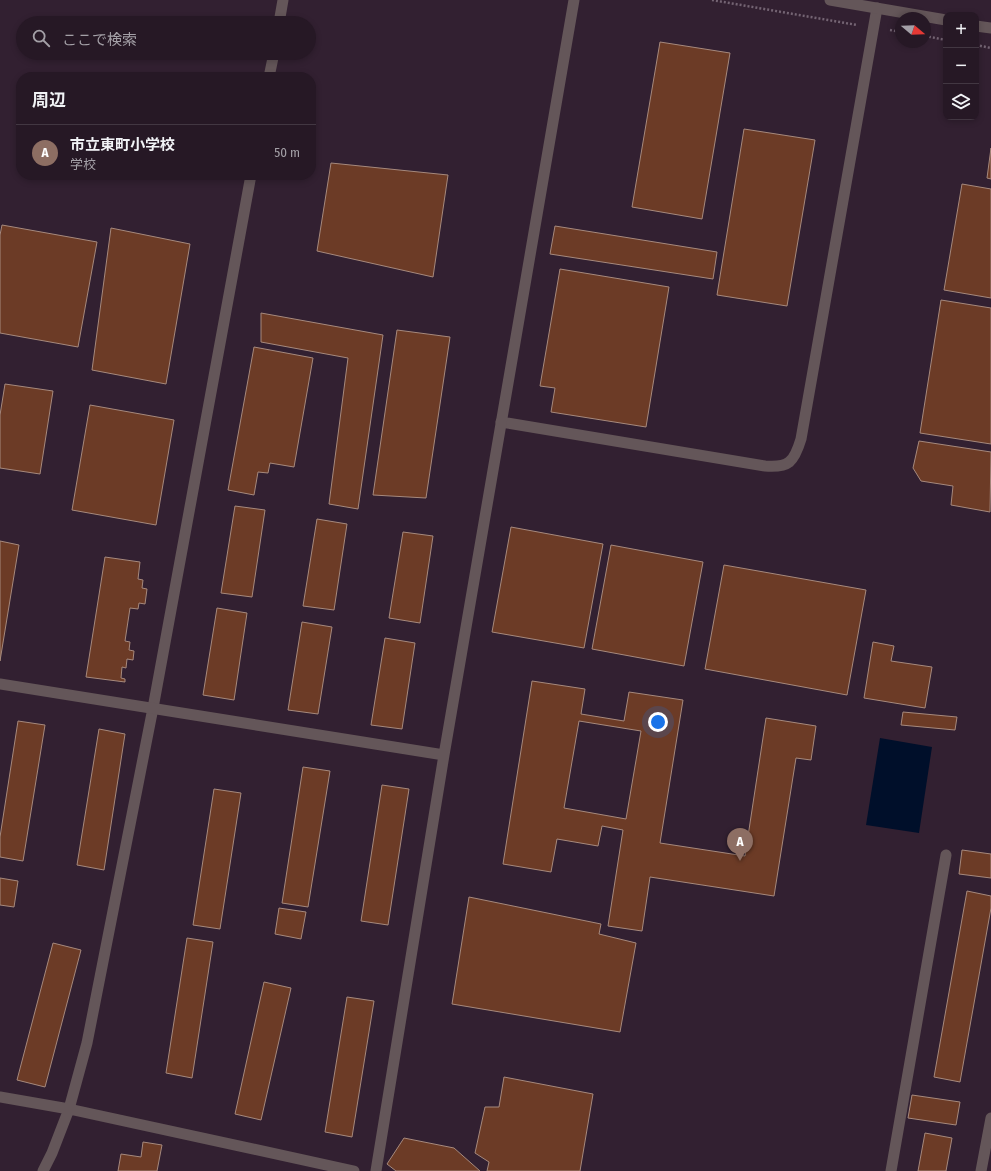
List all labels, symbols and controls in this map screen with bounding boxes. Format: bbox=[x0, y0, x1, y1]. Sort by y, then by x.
north arrow bbox=[895, 12, 931, 48]
map controls bbox=[943, 12, 979, 120]
button: + bbox=[943, 12, 979, 48]
search box bbox=[16, 16, 316, 60]
icon: search bbox=[30, 27, 52, 49]
text: ここで検索 bbox=[62, 31, 137, 49]
button: − bbox=[943, 48, 979, 84]
button: layers bbox=[943, 84, 979, 120]
text: 周辺 bbox=[32, 90, 66, 111]
text: 市立東町小学校 bbox=[70, 136, 175, 154]
text: A bbox=[41, 145, 49, 160]
text: 50 m bbox=[274, 145, 300, 160]
text: 学校 bbox=[70, 157, 96, 172]
your location bbox=[648, 712, 668, 732]
pin: A bbox=[727, 828, 753, 861]

